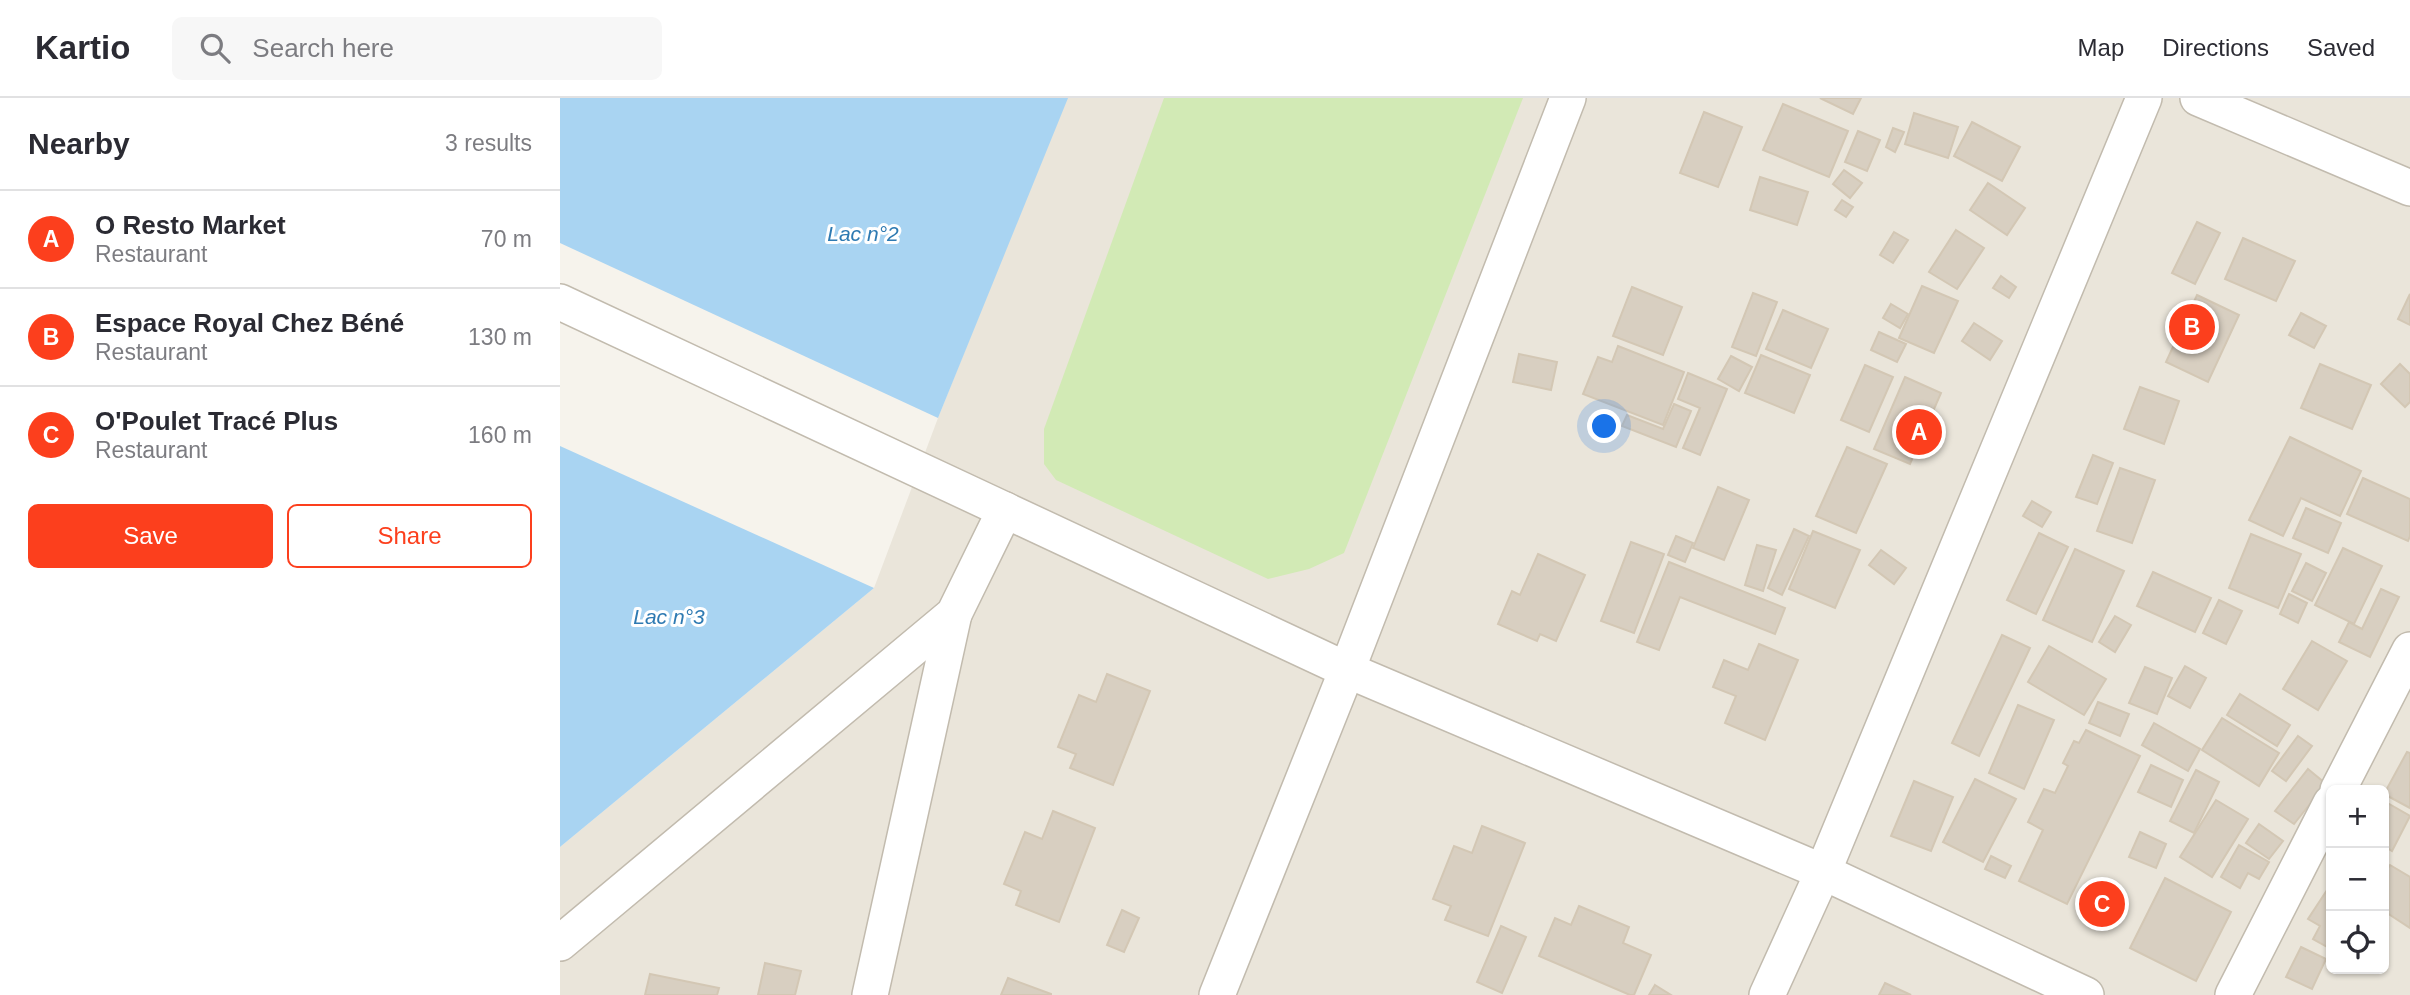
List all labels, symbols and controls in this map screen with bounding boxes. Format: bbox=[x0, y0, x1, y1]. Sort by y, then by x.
search box bbox=[172, 17, 662, 80]
text: Kartio bbox=[35, 29, 130, 66]
icon: search bbox=[196, 29, 234, 67]
text: Search here bbox=[252, 33, 394, 63]
text: Map bbox=[2078, 34, 2124, 61]
text: Directions bbox=[2162, 34, 2269, 61]
text: Saved bbox=[2307, 34, 2375, 61]
text: Nearby bbox=[28, 127, 130, 160]
text: 3 results bbox=[445, 130, 532, 156]
text: O Resto Market bbox=[95, 210, 286, 240]
water label: Lac n°2 bbox=[827, 222, 899, 245]
text: A bbox=[43, 226, 59, 252]
text: 70 m bbox=[481, 226, 532, 252]
text: Restaurant bbox=[95, 241, 208, 267]
pin: B bbox=[2169, 301, 2215, 353]
text: Espace Royal Chez Béné bbox=[95, 308, 404, 338]
text: B bbox=[43, 324, 59, 350]
text: 130 m bbox=[468, 324, 532, 350]
text: Restaurant bbox=[95, 339, 208, 365]
text: O'Poulet Tracé Plus bbox=[95, 406, 338, 436]
pin: A bbox=[1896, 406, 1942, 458]
your location bbox=[1587, 409, 1621, 443]
text: C bbox=[43, 422, 59, 448]
text: 160 m bbox=[468, 422, 532, 448]
text: Restaurant bbox=[95, 437, 208, 463]
button: Save bbox=[28, 504, 273, 568]
button: Share bbox=[287, 504, 532, 568]
water label: Lac n°3 bbox=[633, 605, 705, 628]
map controls bbox=[2326, 785, 2389, 974]
button: + bbox=[2326, 785, 2389, 848]
button: − bbox=[2326, 848, 2389, 911]
pin: C bbox=[2079, 878, 2125, 930]
button: locate bbox=[2326, 911, 2389, 974]

